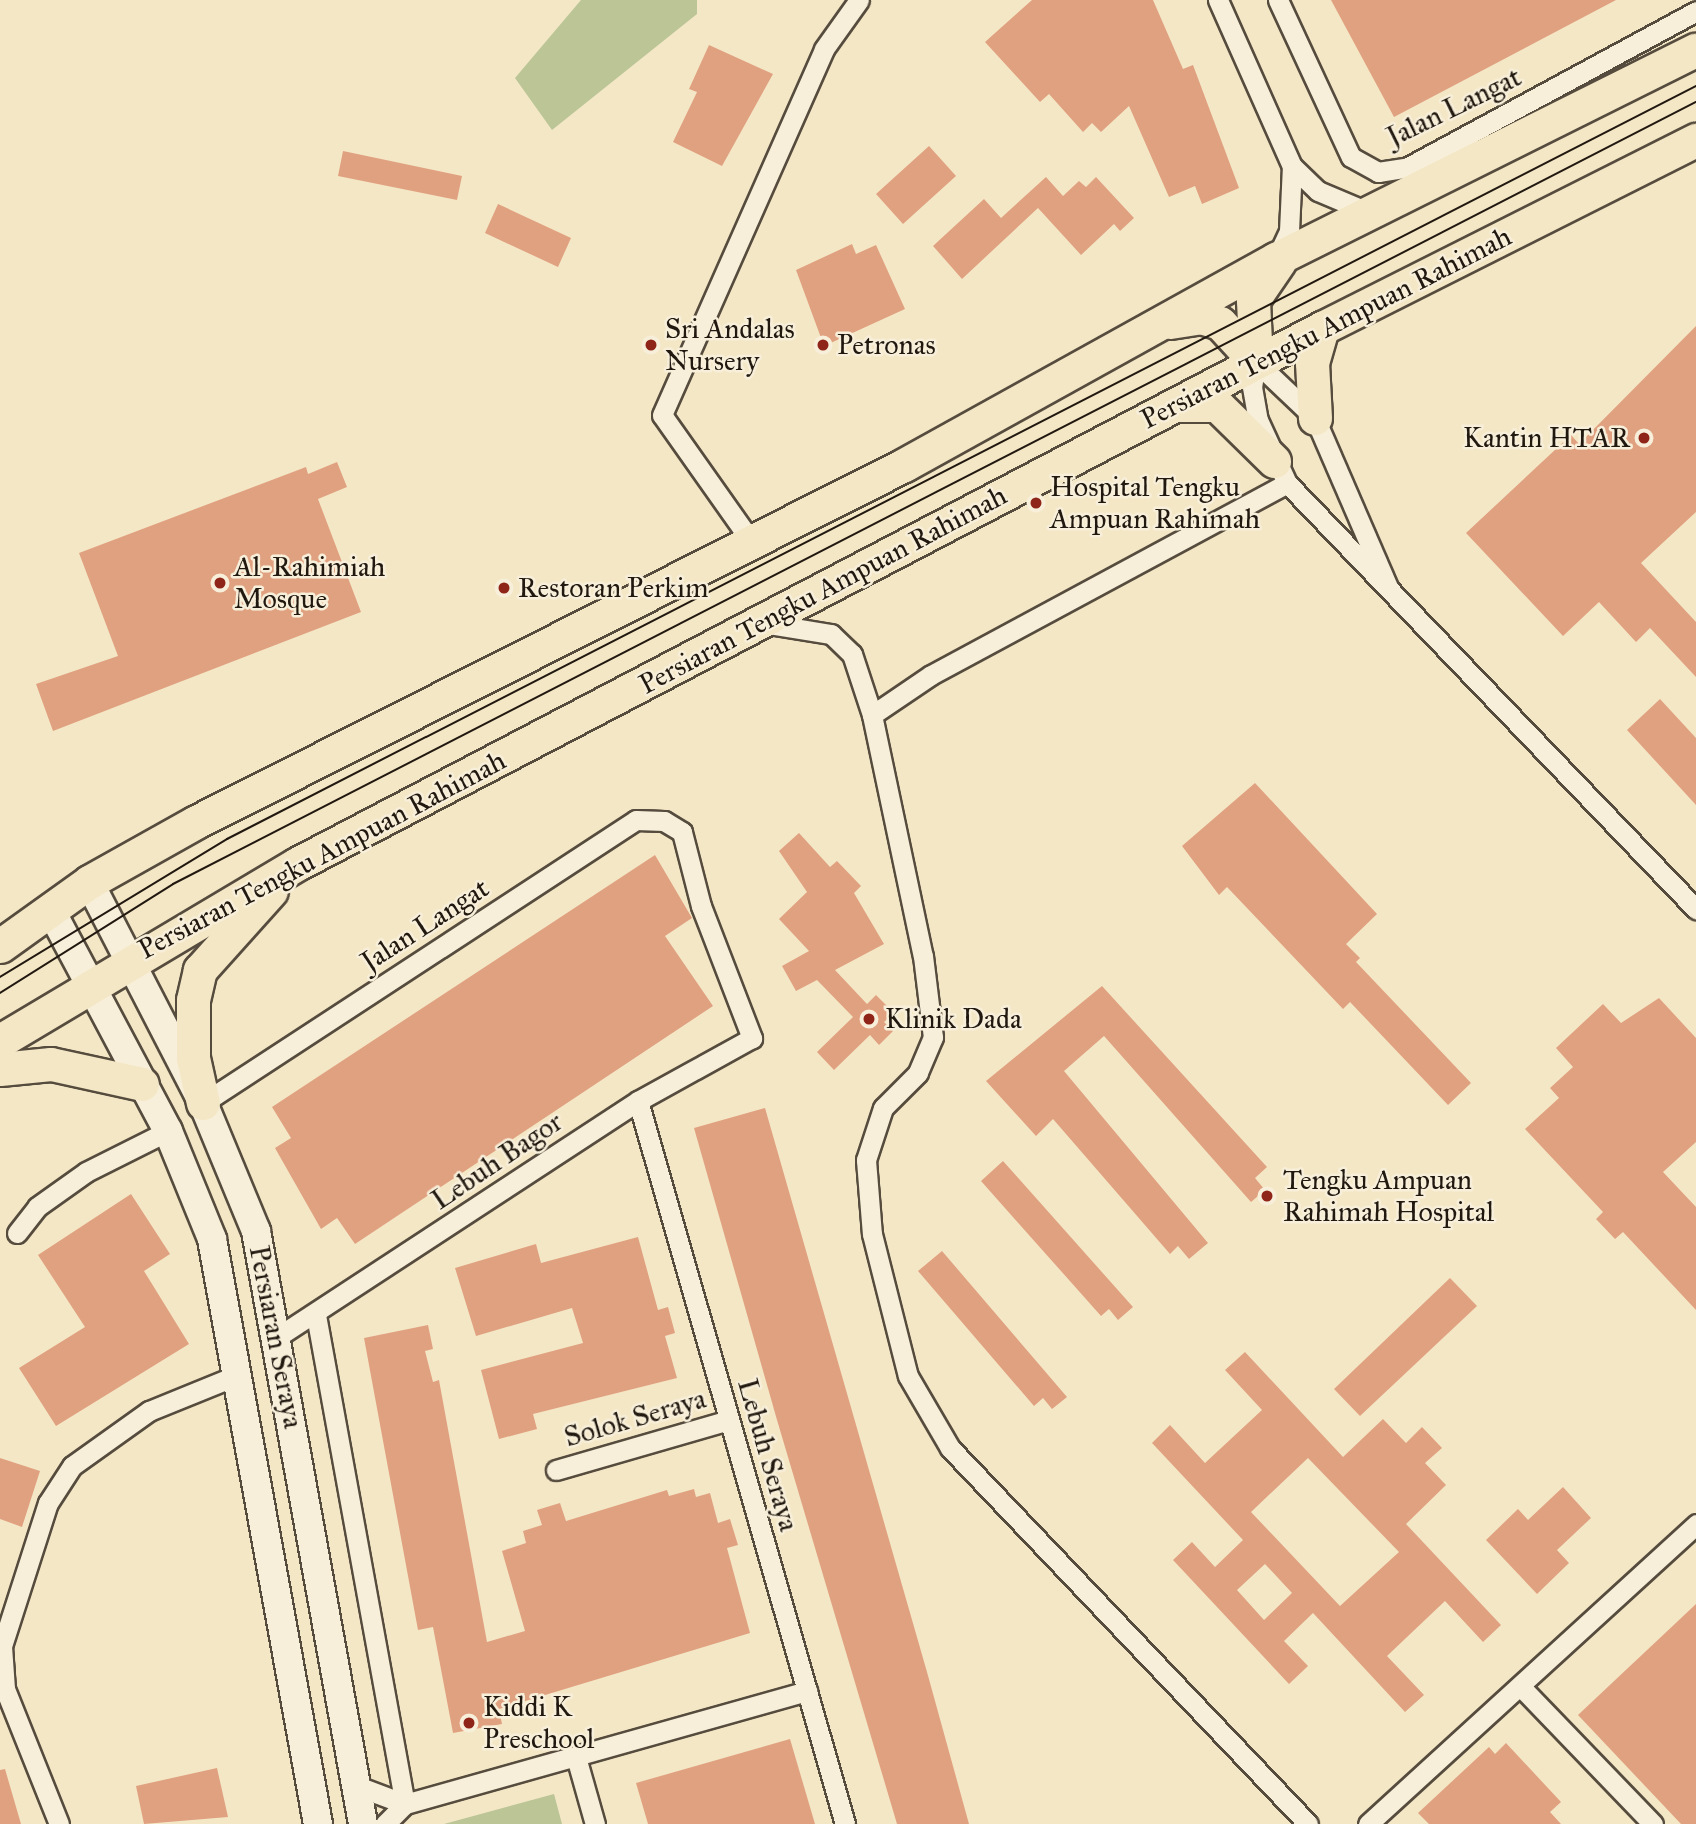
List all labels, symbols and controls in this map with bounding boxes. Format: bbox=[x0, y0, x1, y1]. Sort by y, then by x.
street label: Jalan Langat bbox=[1381, 60, 1527, 154]
street label: Persiaran Tengku Ampuan Rahimah bbox=[1135, 220, 1517, 436]
place label: Sri Andalas Nursery bbox=[665, 312, 795, 378]
place label: Petronas bbox=[837, 328, 936, 362]
marker: Sri Andalas Nursery bbox=[643, 337, 659, 353]
marker: Petronas bbox=[815, 337, 831, 353]
place label: Kantin HTAR bbox=[1463, 421, 1630, 455]
marker: Kantin HTAR bbox=[1636, 430, 1652, 446]
place label: Hospital Tengku Ampuan Rahimah bbox=[1050, 470, 1260, 536]
street label: Persiaran Tengku Ampuan Rahimah bbox=[633, 479, 1013, 701]
marker: Hospital Tengku Ampuan Rahimah bbox=[1028, 495, 1044, 511]
place label: Al-Rahimiah Mosque bbox=[234, 550, 385, 616]
place label: Restoran Perkim bbox=[518, 571, 709, 605]
marker: Al-Rahimiah Mosque bbox=[212, 575, 228, 591]
marker: Restoran Perkim bbox=[496, 580, 512, 596]
street label: Persiaran Tengku Ampuan Rahimah bbox=[132, 744, 512, 966]
street label: Jalan Langat bbox=[355, 871, 495, 979]
place label: Klinik Dada bbox=[885, 1002, 1022, 1036]
marker: Klinik Dada bbox=[859, 1009, 879, 1029]
street label: Lebuh Bagor bbox=[425, 1105, 569, 1217]
place label: Tengku Ampuan Rahimah Hospital bbox=[1283, 1163, 1494, 1229]
marker: Tengku Ampuan Rahimah Hospital bbox=[1257, 1186, 1277, 1206]
street label: Persiaran Seraya bbox=[242, 1243, 310, 1431]
street label: Lebuh Seraya bbox=[730, 1375, 806, 1535]
street label: Solok Seraya bbox=[560, 1382, 710, 1454]
place label: Kiddi K Preschool bbox=[483, 1690, 594, 1756]
marker: Kiddi K Preschool bbox=[461, 1715, 477, 1731]

